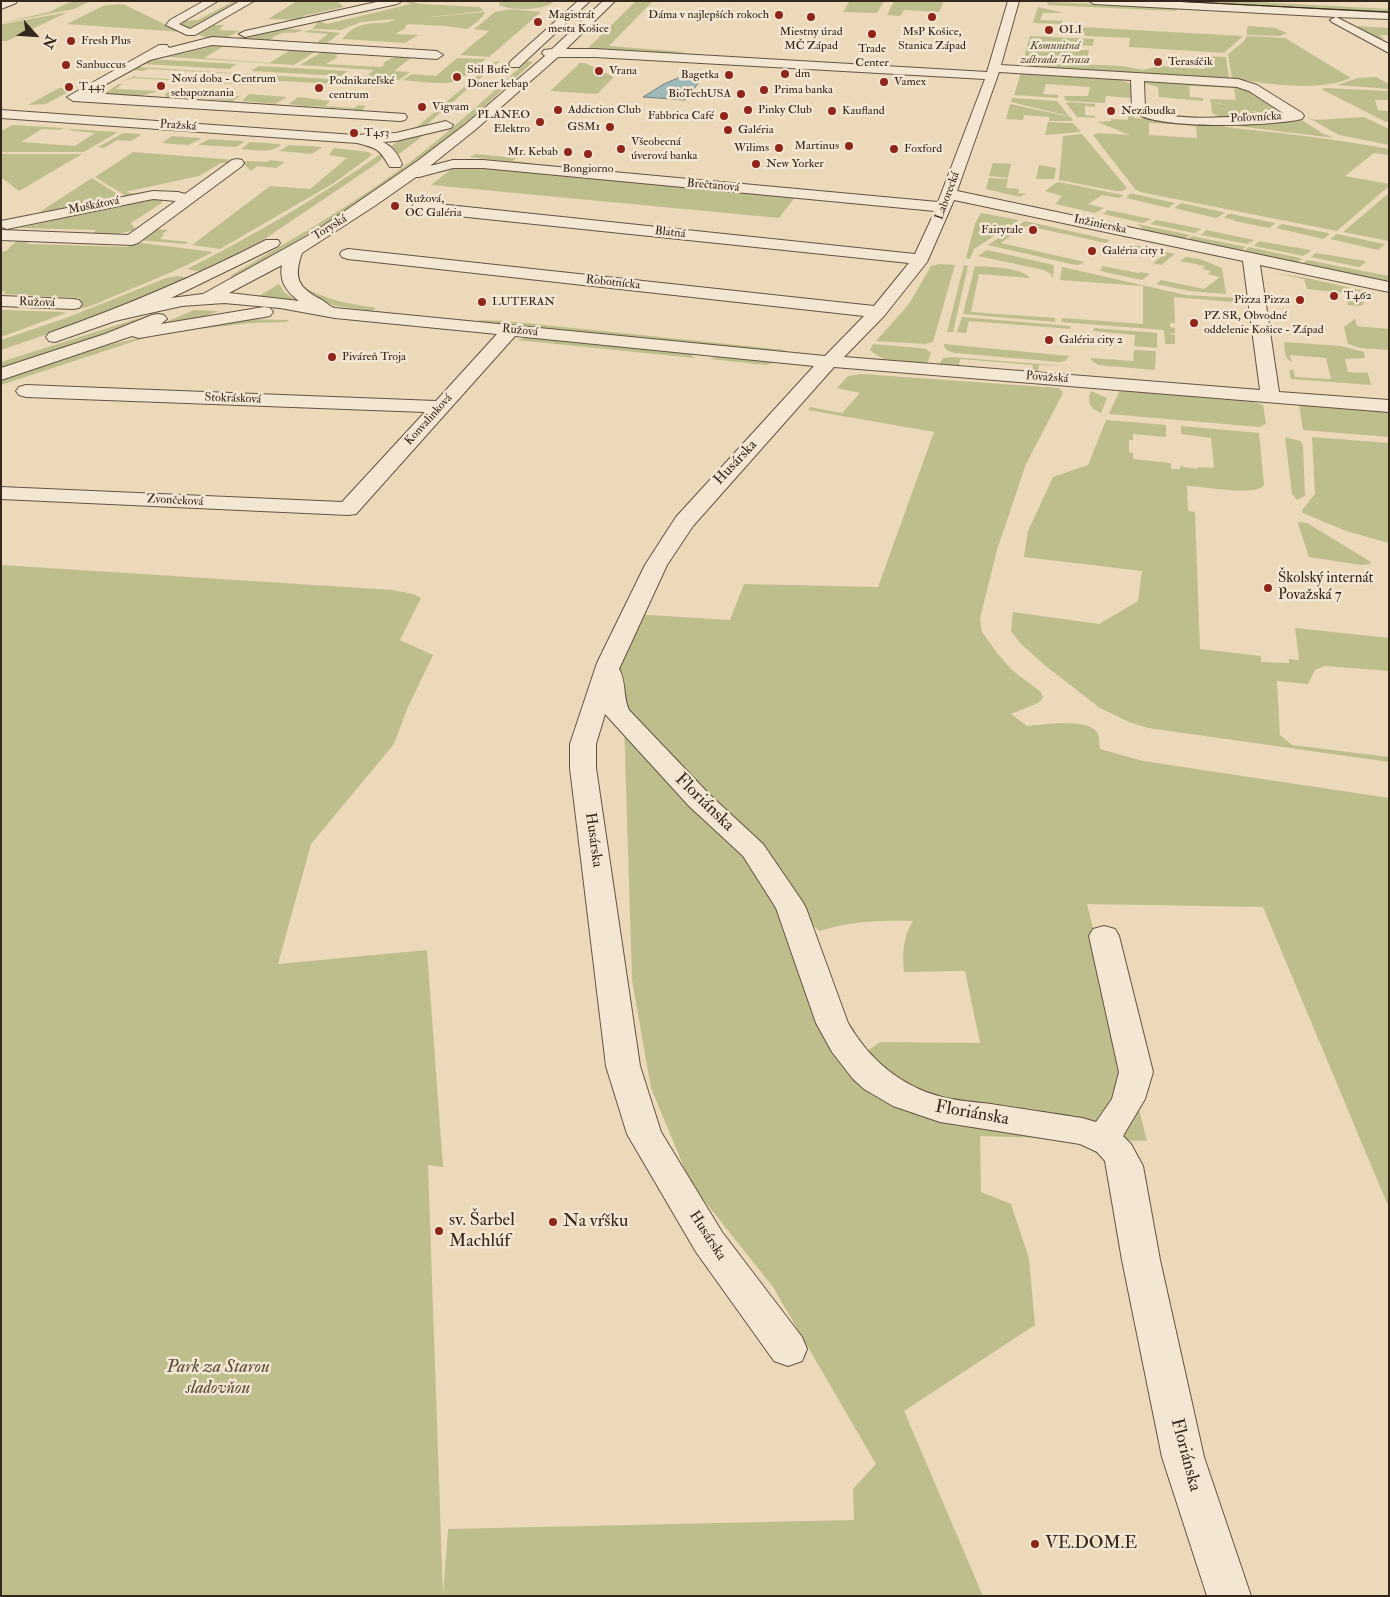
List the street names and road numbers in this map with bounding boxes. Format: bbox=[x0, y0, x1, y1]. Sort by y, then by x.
street label: Poľovnícka bbox=[1230, 109, 1282, 127]
street label: Pražská bbox=[159, 118, 197, 134]
street label: Laborecká bbox=[933, 170, 963, 222]
street label: Brečtanová bbox=[686, 177, 740, 195]
street label: Muškátová bbox=[67, 194, 121, 218]
street label: Toryská bbox=[310, 212, 350, 244]
street label: Inžinierska bbox=[1072, 212, 1128, 238]
street label: Blatná bbox=[654, 224, 686, 242]
street label: Robotnícka bbox=[585, 273, 641, 293]
street label: Ružová bbox=[19, 295, 55, 311]
street label: Ružová bbox=[501, 322, 539, 340]
street label: Považská bbox=[1025, 369, 1069, 387]
street label: Stokrásková bbox=[204, 391, 262, 407]
street label: Konvalinková bbox=[402, 391, 456, 449]
street label: Husárska bbox=[711, 437, 761, 489]
street label: Zvončeková bbox=[146, 492, 204, 510]
street label: Floriánska bbox=[670, 769, 738, 837]
street label: Husárska bbox=[580, 811, 606, 869]
street label: Floriánska bbox=[933, 1097, 1011, 1131]
street label: Husárska bbox=[684, 1208, 730, 1264]
street label: Floriánska bbox=[1165, 1416, 1205, 1494]

